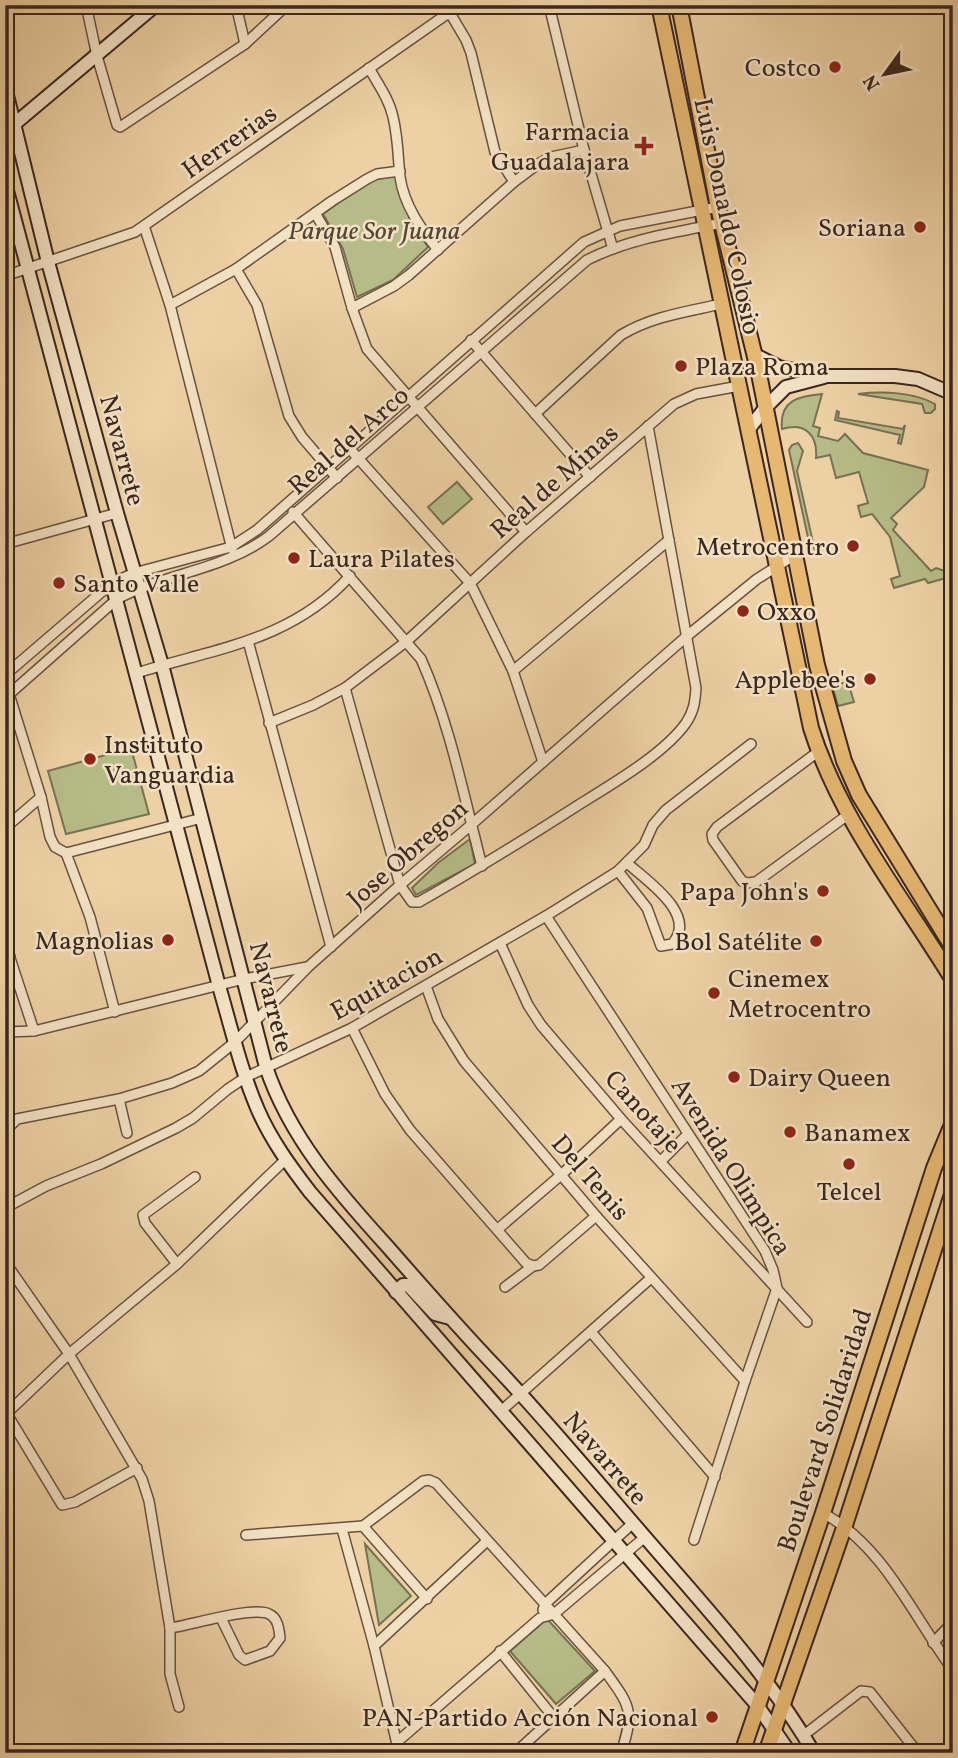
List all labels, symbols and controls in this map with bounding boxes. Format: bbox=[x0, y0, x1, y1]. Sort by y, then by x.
north arrow bbox=[850, 38, 920, 108]
place label: Costco bbox=[745, 51, 821, 87]
marker: Costco bbox=[827, 59, 843, 75]
text: N bbox=[858, 69, 887, 95]
street label: Luis Donaldo Colosio bbox=[683, 95, 769, 338]
street label: Herrerias bbox=[175, 97, 285, 189]
place label: Farmacia Guadalajara bbox=[491, 115, 630, 181]
marker: Farmacia Guadalajara bbox=[636, 138, 652, 154]
place label: Soriana bbox=[818, 211, 906, 247]
park label: Parque Sor Juana bbox=[288, 214, 460, 250]
marker: Soriana bbox=[912, 219, 928, 235]
place label: Plaza Roma bbox=[695, 350, 829, 386]
marker: Plaza Roma bbox=[673, 358, 689, 374]
street label: Real del Arco bbox=[281, 379, 418, 504]
street label: Navarrete bbox=[89, 391, 153, 510]
street label: Real de Minas bbox=[483, 417, 627, 548]
place label: Metrocentro bbox=[696, 530, 839, 566]
marker: Metrocentro bbox=[845, 538, 861, 554]
place label: Laura Pilates bbox=[308, 542, 455, 578]
marker: Laura Pilates bbox=[286, 550, 302, 566]
place label: Santo Valle bbox=[73, 567, 199, 603]
marker: Santo Valle bbox=[51, 575, 67, 591]
place label: Oxxo bbox=[757, 595, 816, 631]
marker: Oxxo bbox=[735, 603, 751, 619]
place label: Applebee's bbox=[734, 663, 856, 699]
marker: Applebee's bbox=[862, 671, 878, 687]
place label: Instituto Vanguardia bbox=[104, 728, 235, 794]
marker: Instituto Vanguardia bbox=[82, 751, 98, 767]
street label: Jose Obregon bbox=[340, 792, 477, 917]
place label: Papa John's bbox=[680, 875, 809, 911]
marker: Papa John's bbox=[815, 883, 831, 899]
place label: Magnolias bbox=[35, 924, 154, 960]
place label: Bol Satélite bbox=[674, 925, 802, 961]
marker: Magnolias bbox=[160, 932, 176, 948]
marker: Bol Satélite bbox=[808, 933, 824, 949]
street label: Navarrete bbox=[239, 938, 301, 1057]
street label: Equitacion bbox=[324, 939, 450, 1030]
place label: Cinemex Metrocentro bbox=[728, 962, 871, 1028]
marker: Cinemex Metrocentro bbox=[706, 985, 722, 1001]
place label: Dairy Queen bbox=[748, 1061, 891, 1097]
street label: Canotaje bbox=[595, 1063, 690, 1162]
marker: Dairy Queen bbox=[726, 1069, 742, 1085]
street label: Avenida Olimpica bbox=[661, 1071, 800, 1263]
place label: Banamex bbox=[804, 1116, 911, 1152]
marker: Banamex bbox=[782, 1124, 798, 1140]
street label: Del Tenis bbox=[542, 1127, 637, 1229]
marker: Telcel bbox=[841, 1156, 857, 1172]
place label: Telcel bbox=[816, 1175, 882, 1211]
street label: Boulevard Solidaridad bbox=[770, 1304, 882, 1557]
street label: Navarrete bbox=[554, 1405, 655, 1514]
place label: PAN-Partido Acción Nacional bbox=[362, 1701, 698, 1737]
marker: PAN-Partido Acción Nacional bbox=[704, 1709, 720, 1725]

